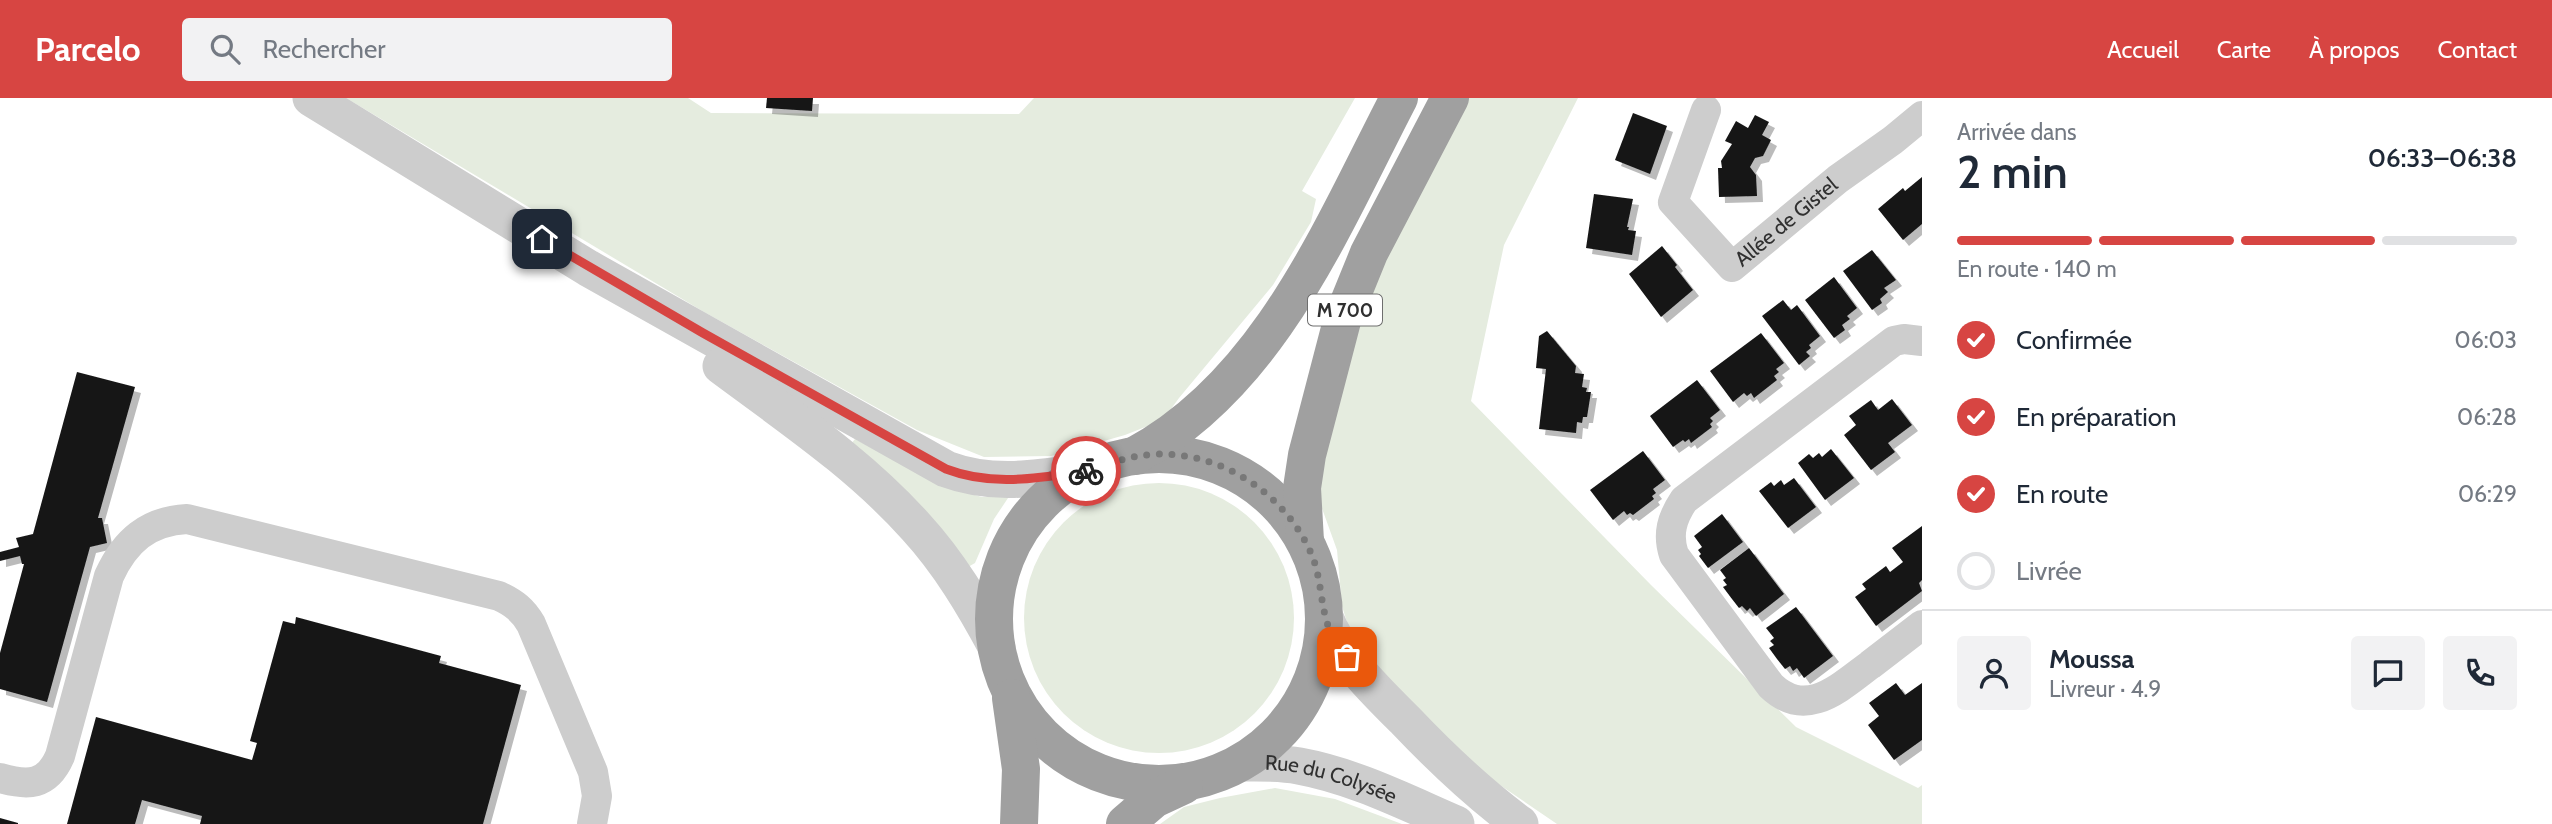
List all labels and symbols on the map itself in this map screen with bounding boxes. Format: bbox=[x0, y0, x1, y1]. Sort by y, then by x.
street label: Allée de Gistel bbox=[1729, 172, 1842, 271]
pin bbox=[512, 209, 572, 269]
road number: M 700 bbox=[1308, 294, 1382, 326]
courier bbox=[1051, 436, 1121, 506]
pin bbox=[1317, 627, 1377, 687]
street label: Rue du Colysée bbox=[1265, 750, 1401, 809]

